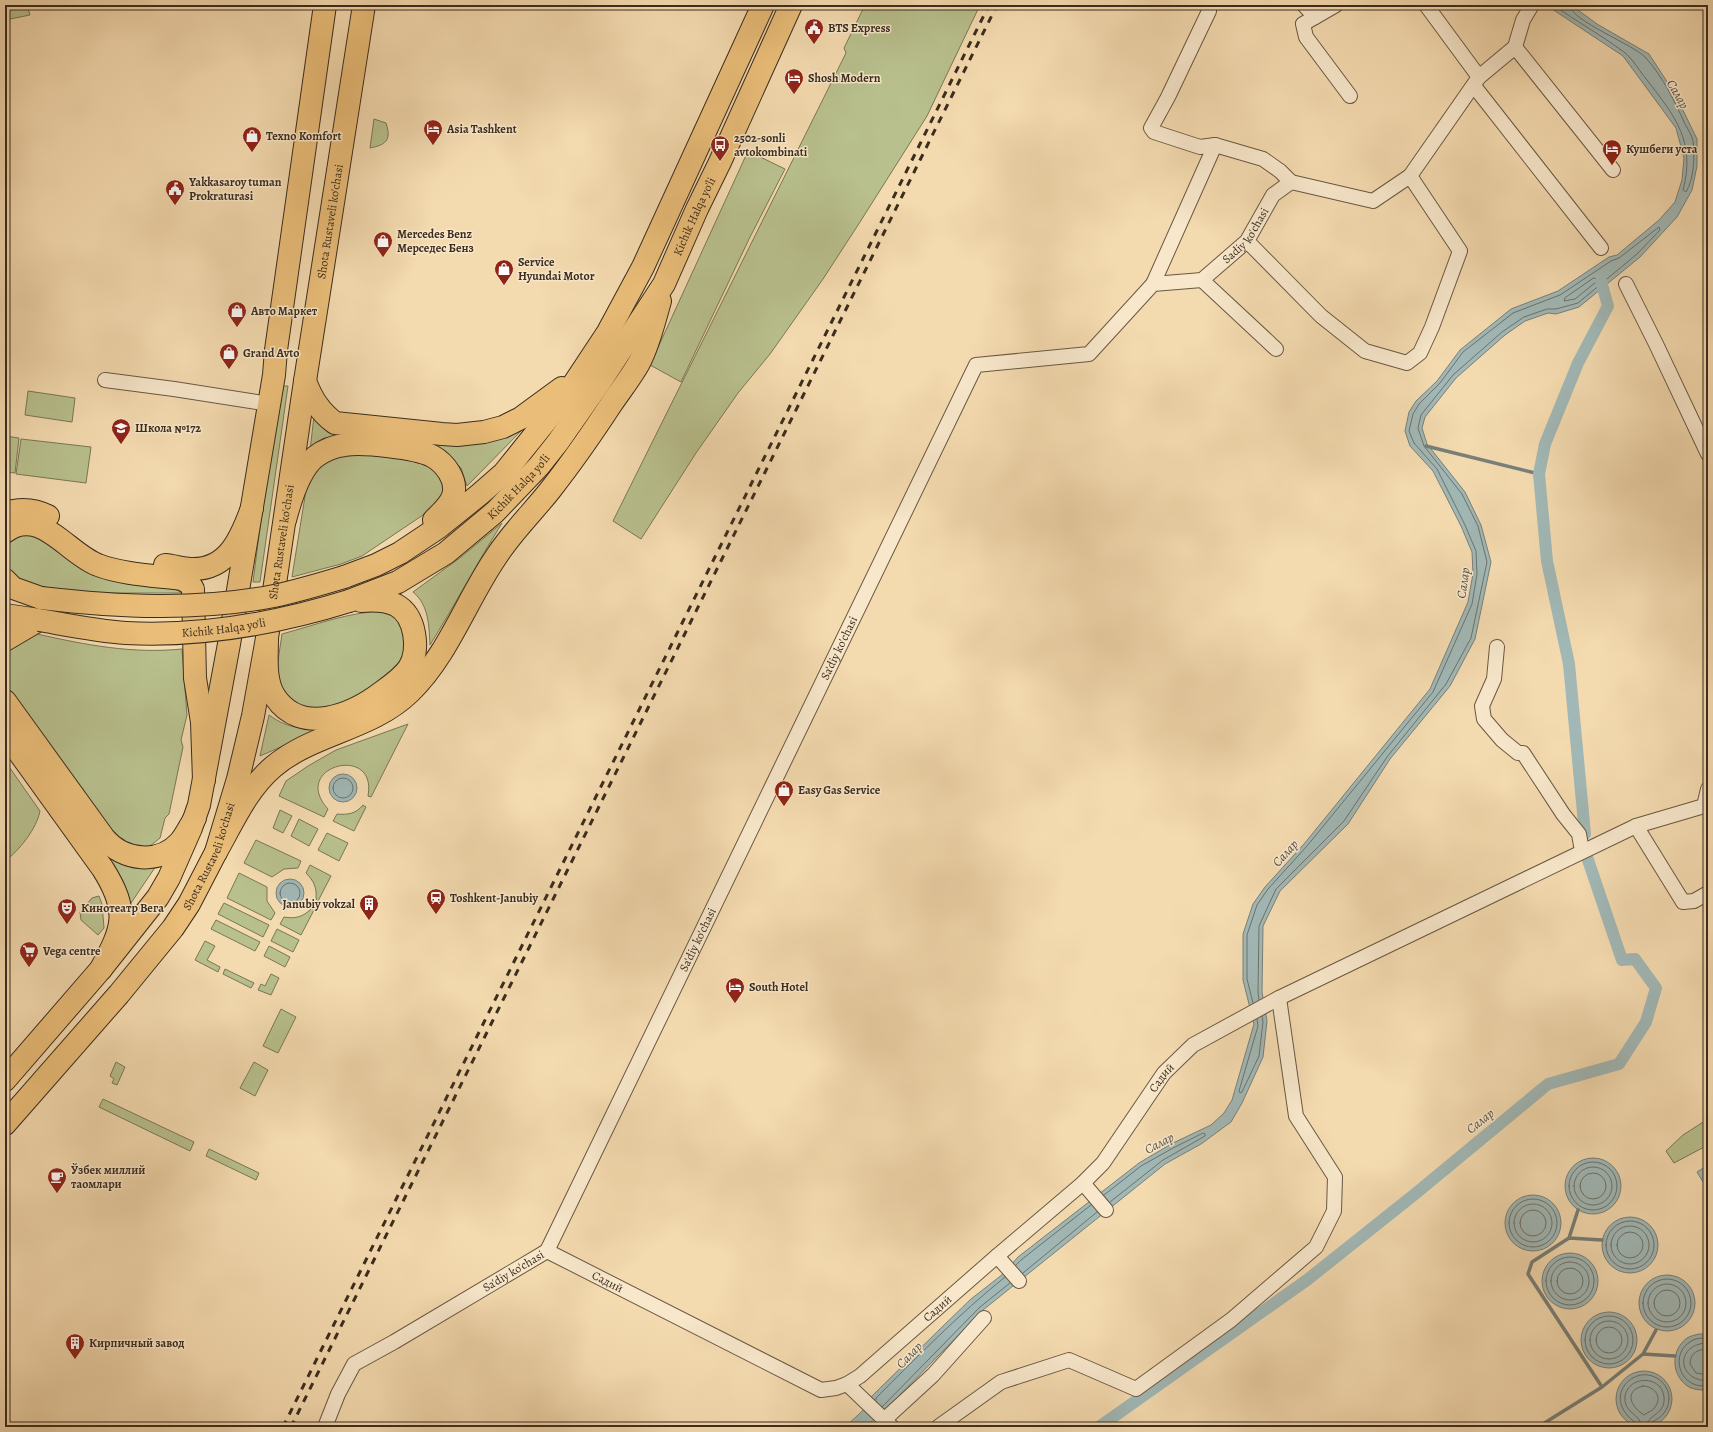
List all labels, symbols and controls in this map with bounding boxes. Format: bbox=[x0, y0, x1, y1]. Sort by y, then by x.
public building icon: BTS Express bbox=[803, 17, 825, 45]
place label: BTS Express bbox=[828, 20, 891, 36]
hotel icon: Shosh Modern bbox=[783, 67, 805, 95]
place label: Shosh Modern bbox=[808, 70, 881, 86]
water label: Салар bbox=[1663, 76, 1693, 112]
hotel icon: Asia Tashkent bbox=[422, 118, 444, 146]
place label: Asia Tashkent bbox=[446, 121, 517, 137]
shop icon: Texno Komfort bbox=[241, 125, 263, 153]
place label: Texno Komfort bbox=[266, 128, 341, 144]
place label: 2502-sonli avtokombinati bbox=[734, 130, 808, 160]
bus stop icon: 2502-sonli avtokombinati bbox=[709, 134, 731, 162]
hotel icon: Кушбеги уста bbox=[1601, 138, 1623, 166]
place label: Кушбеги уста bbox=[1626, 141, 1698, 157]
street label: Shota Rustaveli ko'chasi bbox=[313, 163, 347, 280]
place label: Yakkasaroy tuman Prokraturasi bbox=[188, 174, 282, 204]
street label: Kichik Halqa yo'li bbox=[669, 175, 719, 258]
public building icon: Yakkasaroy tuman Prokraturasi bbox=[164, 178, 186, 206]
street label: Sadiy ko'chasi bbox=[1219, 205, 1272, 267]
place label: Mercedes Benz Мерседес Бенз bbox=[397, 226, 474, 256]
shop icon: Mercedes Benz Мерседес Бенз bbox=[372, 230, 394, 258]
place label: Service Hyundai Motor bbox=[518, 254, 595, 284]
shop icon: Service Hyundai Motor bbox=[493, 258, 515, 286]
shop icon: Авто Маркет bbox=[226, 300, 248, 328]
place label: Авто Маркет bbox=[250, 303, 318, 319]
shop icon: Grand Avto bbox=[218, 342, 240, 370]
place label: Grand Avto bbox=[243, 345, 299, 361]
school or university icon: Школа №172 bbox=[110, 417, 132, 445]
place label: Школа №172 bbox=[135, 420, 201, 436]
street label: Kichik Halqa yo'li bbox=[484, 451, 553, 523]
street label: Shota Rustaveli ko'chasi bbox=[265, 483, 298, 600]
water label: Салар bbox=[1452, 566, 1474, 600]
street label: Kichik Halqa yo'li bbox=[181, 614, 267, 641]
street label: Sa'diy ko'chasi bbox=[817, 614, 861, 683]
shop icon: Easy Gas Service bbox=[773, 779, 795, 807]
place label: Easy Gas Service bbox=[798, 782, 881, 798]
street label: Shota Rustaveli ko'chasi bbox=[179, 801, 238, 913]
water label: Салар bbox=[1268, 836, 1302, 870]
station icon: Toshkent-Janubiy bbox=[425, 887, 447, 915]
place label: Toshkent-Janubiy bbox=[450, 890, 539, 906]
building icon: Janubiy vokzal bbox=[358, 893, 380, 921]
place label: Janubiy vokzal bbox=[283, 896, 356, 912]
theatre icon: Кинотеатр Вега bbox=[56, 897, 78, 925]
place label: Кинотеатр Вега bbox=[81, 900, 164, 916]
street label: Sa'diy ko'chasi bbox=[676, 905, 720, 974]
supermarket icon: Vega centre bbox=[18, 940, 40, 968]
place label: Vega centre bbox=[42, 943, 101, 959]
hotel icon: South Hotel bbox=[724, 976, 746, 1004]
place label: South Hotel bbox=[749, 979, 809, 995]
street label: Садий bbox=[1145, 1059, 1178, 1096]
water label: Салар bbox=[1463, 1105, 1497, 1137]
water label: Салар bbox=[1141, 1128, 1177, 1158]
place label: Ўзбек миллий таомлари bbox=[71, 1162, 145, 1192]
cafe icon: Ўзбек миллий таомлари bbox=[46, 1166, 68, 1194]
street label: Sa'diy ko'chasi bbox=[480, 1247, 547, 1296]
street label: Садий bbox=[589, 1267, 626, 1296]
street label: Садий bbox=[920, 1291, 955, 1325]
building icon: Кирпичный завод bbox=[64, 1332, 86, 1360]
place label: Кирпичный завод bbox=[89, 1335, 184, 1351]
water label: Салар bbox=[892, 1338, 926, 1372]

